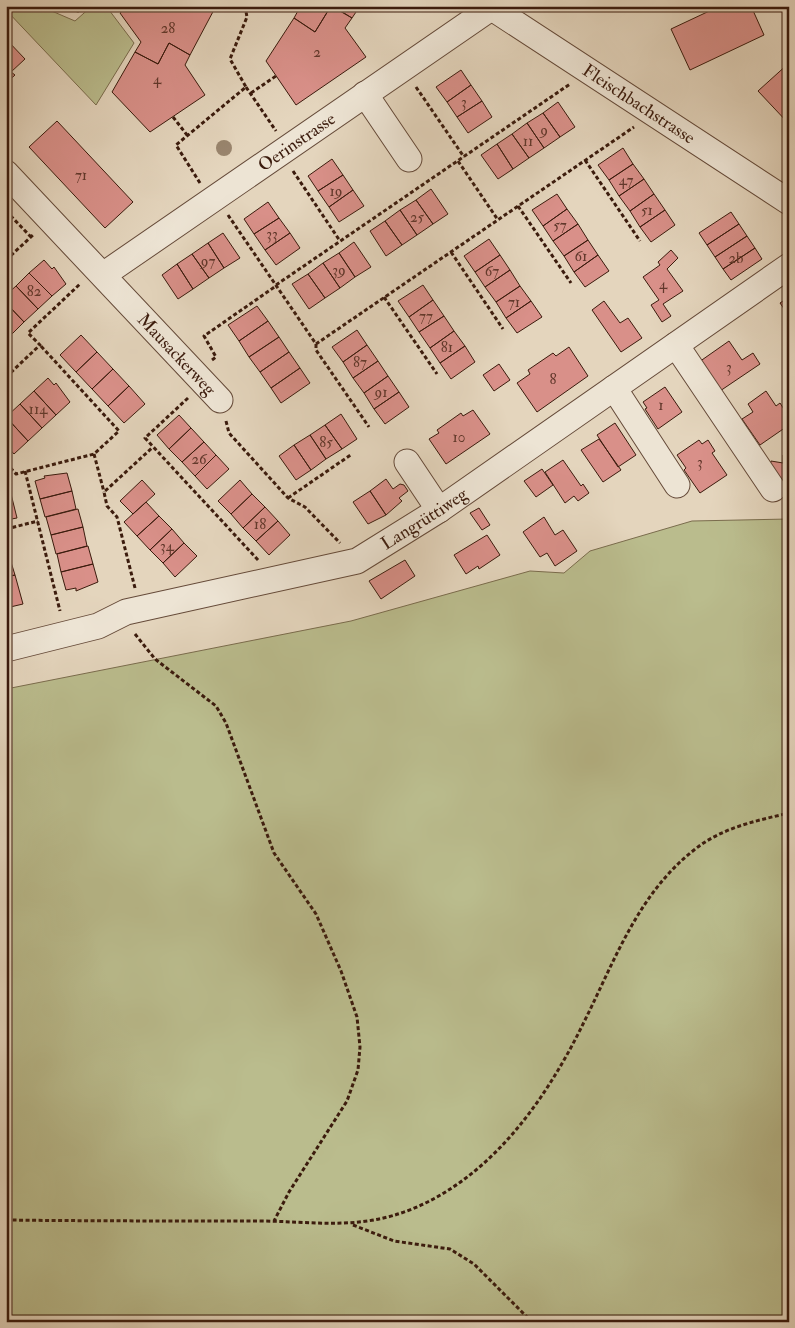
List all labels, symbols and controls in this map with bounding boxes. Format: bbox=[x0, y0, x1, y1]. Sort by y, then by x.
house number: 28 bbox=[161, 19, 175, 38]
house number: 2 bbox=[313, 43, 321, 62]
street label: Fleischbachstrasse bbox=[578, 59, 700, 150]
house number: 4 bbox=[153, 70, 162, 89]
house number: 3 bbox=[461, 93, 467, 112]
street label: Oerinstrasse bbox=[254, 107, 340, 177]
house number: 9 bbox=[539, 121, 548, 140]
house number: 11 bbox=[523, 132, 533, 151]
house number: 71 bbox=[75, 166, 87, 185]
house number: 47 bbox=[619, 171, 633, 190]
house number: 19 bbox=[330, 182, 342, 201]
house number: 51 bbox=[641, 201, 653, 220]
house number: 25 bbox=[410, 208, 424, 227]
house number: 57 bbox=[553, 216, 567, 235]
house number: 33 bbox=[266, 225, 278, 244]
house number: 61 bbox=[575, 247, 587, 266]
house number: 2b bbox=[729, 249, 743, 268]
house number: 97 bbox=[200, 252, 215, 271]
house number: 39 bbox=[332, 261, 346, 280]
house number: 67 bbox=[485, 262, 499, 281]
house number: 4 bbox=[659, 275, 668, 294]
house number: 82 bbox=[27, 282, 42, 301]
house number: 71 bbox=[508, 293, 520, 312]
house number: 77 bbox=[419, 307, 433, 326]
street label: Mausackerweg bbox=[132, 308, 222, 401]
house number: 81 bbox=[441, 338, 453, 357]
house number: 87 bbox=[353, 353, 367, 372]
house number: 3 bbox=[726, 358, 732, 377]
house number: 8 bbox=[549, 370, 557, 389]
house number: 91 bbox=[374, 383, 388, 402]
house number: 1 bbox=[658, 396, 664, 415]
house number: 114 bbox=[29, 400, 48, 419]
house number: 10 bbox=[453, 428, 465, 447]
house number: 85 bbox=[319, 433, 333, 452]
house number: 26 bbox=[191, 450, 208, 469]
house number: 3 bbox=[697, 453, 703, 472]
street label: Langrüttiweg bbox=[377, 482, 473, 555]
house number: 18 bbox=[254, 515, 266, 534]
house number: 34 bbox=[160, 537, 175, 556]

